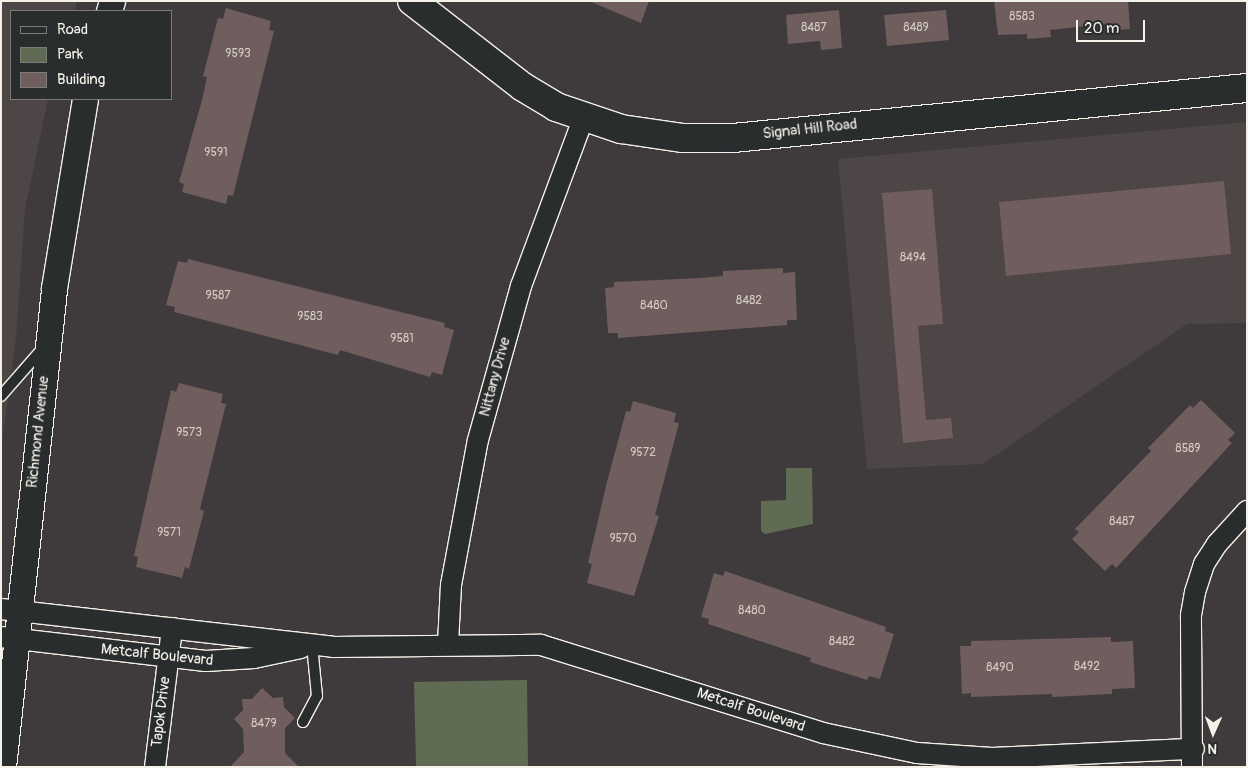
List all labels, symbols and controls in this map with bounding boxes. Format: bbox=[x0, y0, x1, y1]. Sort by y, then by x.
legend bbox=[10, 10, 172, 100]
house number: 8583 bbox=[1009, 10, 1035, 24]
scale bar bbox=[1078, 10, 1147, 42]
text: 20 m bbox=[1084, 19, 1119, 38]
text: Road bbox=[57, 20, 88, 39]
house number: 8487 bbox=[801, 21, 827, 35]
house number: 8489 bbox=[903, 21, 929, 35]
text: Park bbox=[57, 45, 83, 64]
house number: 9593 bbox=[225, 47, 251, 61]
text: Building bbox=[57, 70, 105, 89]
street label: Signal Hill Road bbox=[762, 115, 858, 143]
house number: 9591 bbox=[204, 146, 228, 160]
house number: 8494 bbox=[900, 251, 926, 265]
house number: 9587 bbox=[205, 289, 231, 303]
house number: 8482 bbox=[736, 294, 762, 308]
house number: 8480 bbox=[640, 299, 668, 313]
house number: 9583 bbox=[297, 310, 323, 324]
house number: 9581 bbox=[390, 332, 414, 346]
street label: Nittany Drive bbox=[476, 335, 514, 419]
street label: Richmond Avenue bbox=[23, 375, 53, 489]
house number: 9573 bbox=[176, 426, 202, 440]
house number: 8589 bbox=[1176, 442, 1200, 456]
house number: 9572 bbox=[630, 446, 656, 460]
house number: 8487 bbox=[1109, 515, 1135, 529]
house number: 9571 bbox=[157, 526, 181, 540]
house number: 9570 bbox=[609, 532, 637, 546]
house number: 8480 bbox=[738, 604, 766, 618]
house number: 8482 bbox=[829, 635, 855, 649]
street label: Metcalf Boulevard bbox=[100, 640, 214, 670]
house number: 8492 bbox=[1074, 660, 1100, 674]
house number: 8490 bbox=[986, 661, 1014, 675]
street label: Tapok Drive bbox=[148, 676, 174, 748]
street label: Metcalf Boulevard bbox=[695, 684, 807, 736]
north arrow bbox=[1188, 708, 1238, 758]
house number: 8479 bbox=[251, 717, 277, 731]
text: N bbox=[1207, 740, 1217, 757]

